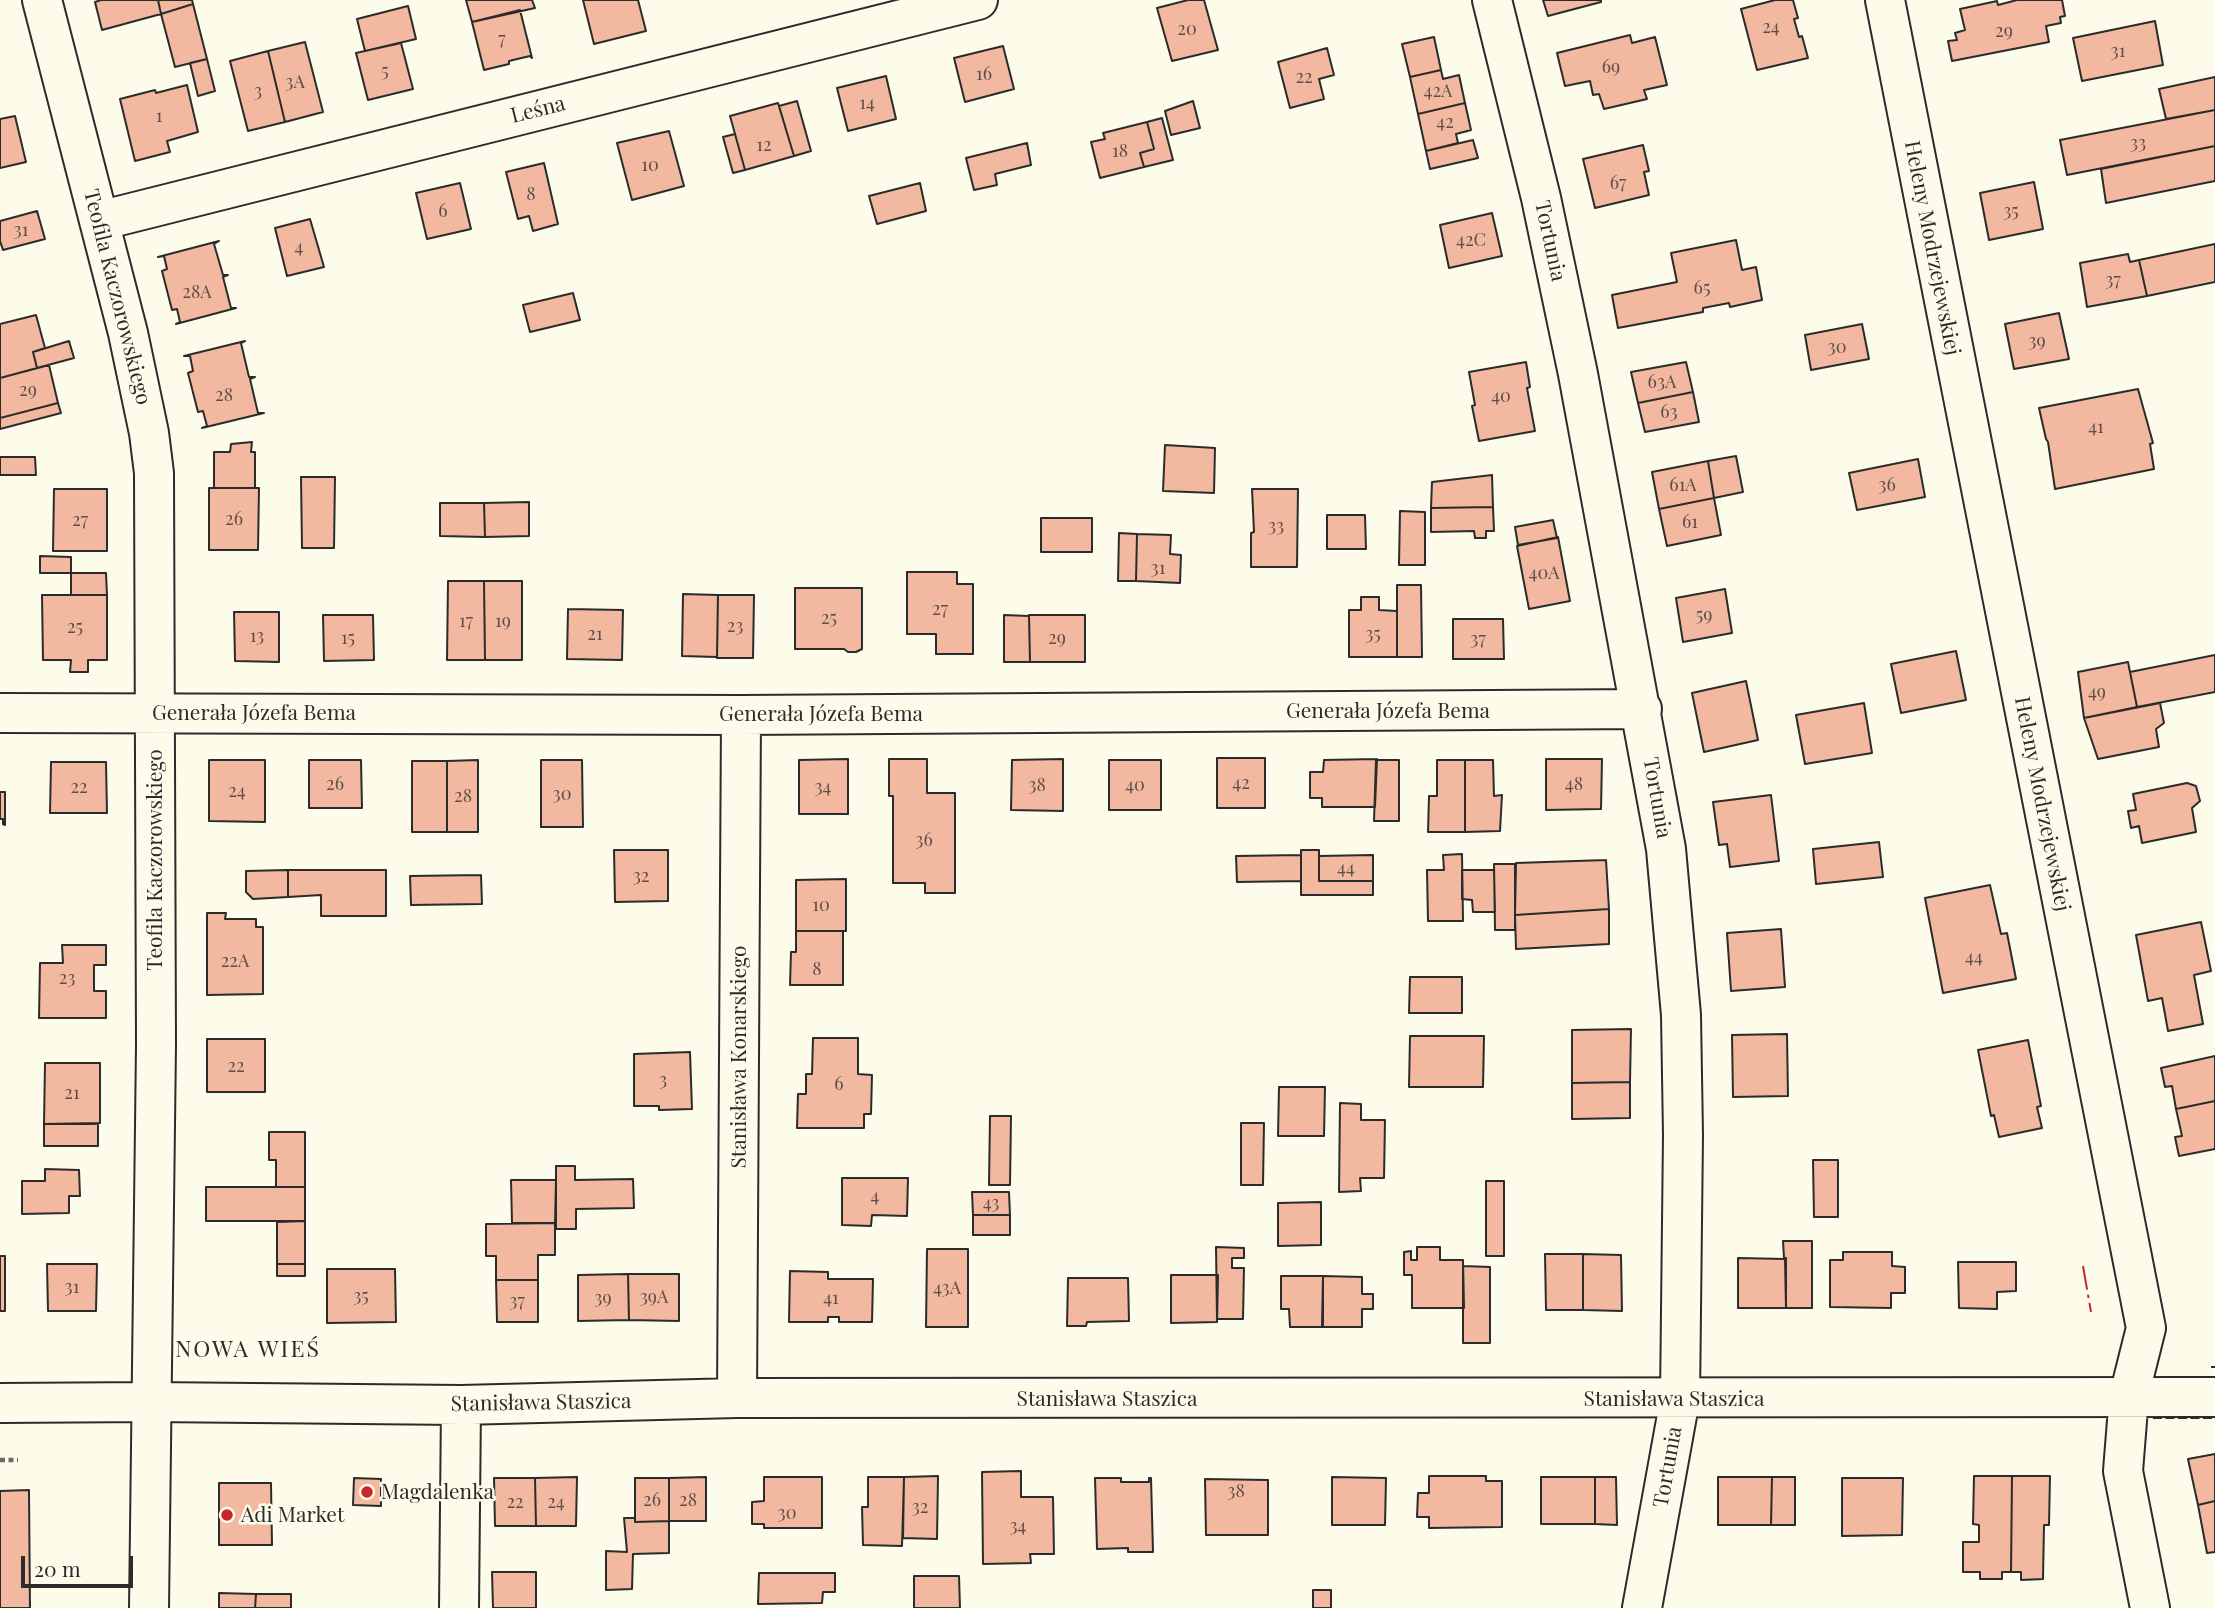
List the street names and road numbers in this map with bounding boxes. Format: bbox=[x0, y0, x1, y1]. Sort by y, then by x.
street label: Leśna bbox=[508, 91, 568, 129]
street label: Heleny Modrzejewskiej bbox=[1899, 139, 1965, 357]
street label: Teofila Kaczorowskiego bbox=[78, 187, 156, 407]
street label: Tortunia bbox=[1529, 198, 1571, 284]
street label: Heleny Modrzejewskiej bbox=[2009, 695, 2075, 913]
street label: Generała Józefa Bema bbox=[1286, 698, 1490, 724]
street label: Generała Józefa Bema bbox=[152, 700, 356, 726]
street label: Generała Józefa Bema bbox=[719, 701, 923, 727]
street label: Teofila Kaczorowskiego bbox=[142, 749, 168, 971]
street label: Tortunia bbox=[1637, 756, 1677, 840]
street label: Stanisława Konarskiego bbox=[726, 945, 752, 1169]
street label: Stanisława Staszica bbox=[1017, 1386, 1197, 1412]
street label: Stanisława Staszica bbox=[1584, 1386, 1764, 1412]
street label: Stanisława Staszica bbox=[450, 1389, 632, 1417]
street label: Tortunia bbox=[1648, 1425, 1688, 1509]

